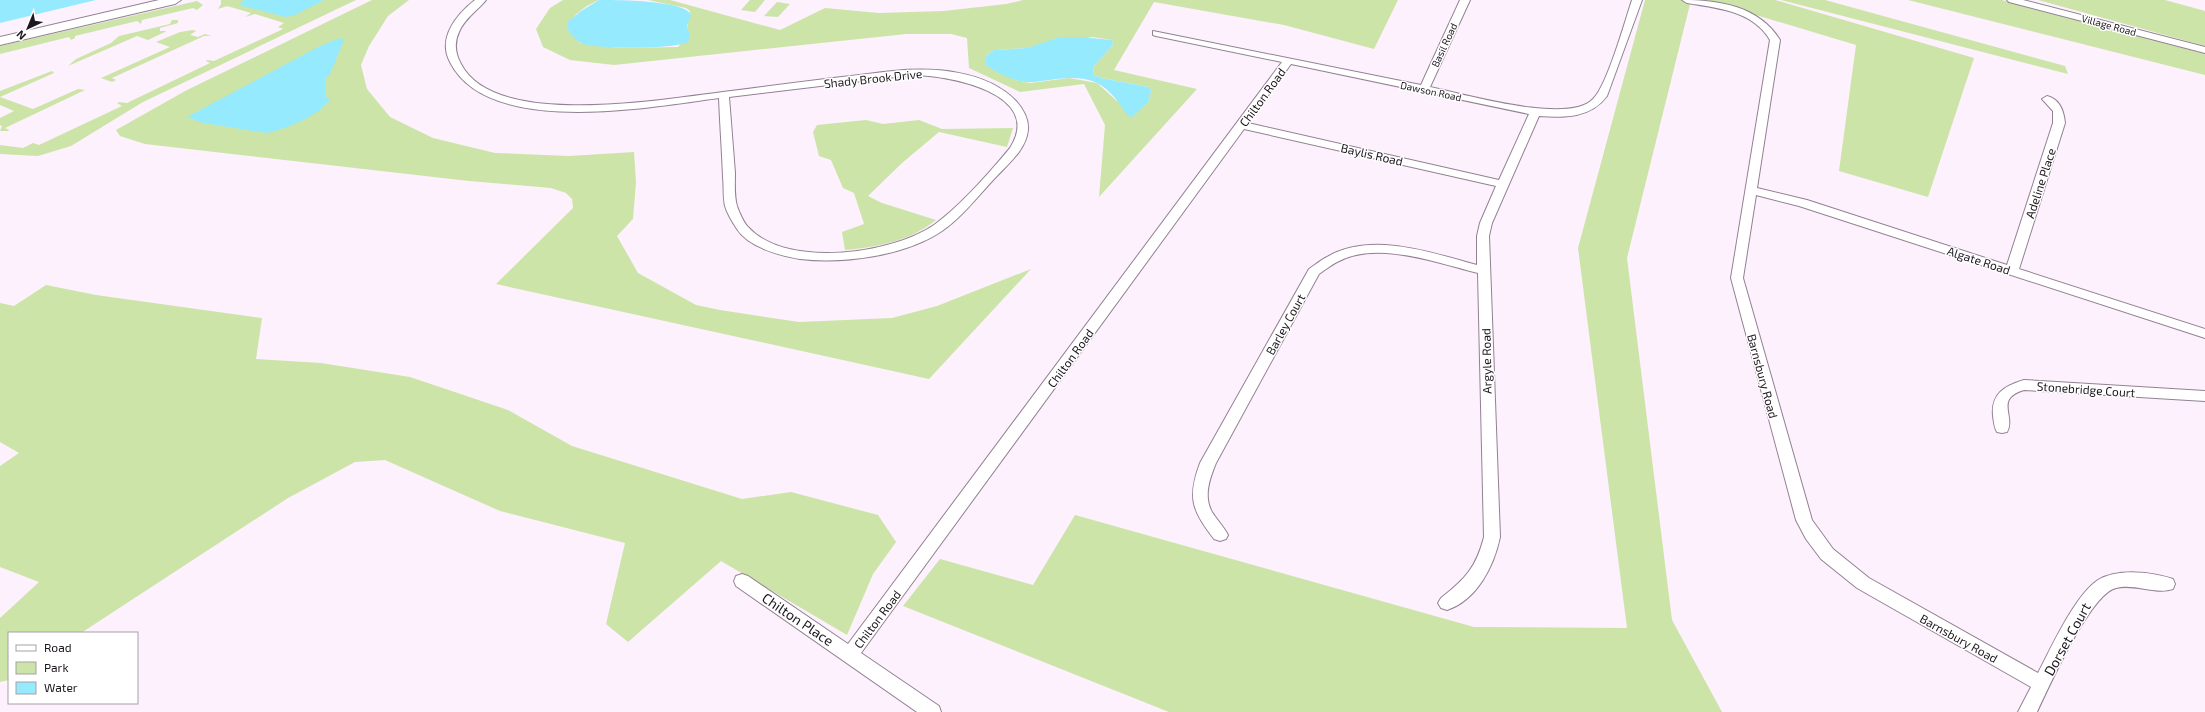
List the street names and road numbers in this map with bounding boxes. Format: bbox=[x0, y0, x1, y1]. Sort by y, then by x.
street label: Village Road bbox=[2080, 12, 2138, 38]
street label: Basil Road bbox=[1429, 21, 1459, 69]
street label: Chilton Road bbox=[1236, 65, 1288, 129]
street label: Shady Brook Drive bbox=[823, 66, 923, 90]
street label: Dawson Road bbox=[1399, 79, 1463, 103]
street label: Baylis Road bbox=[1340, 140, 1404, 168]
street label: Adeline Place bbox=[2022, 146, 2058, 220]
street label: Algate Road bbox=[1946, 243, 2012, 277]
street label: Barley Court bbox=[1263, 291, 1308, 357]
street label: Chilton Road bbox=[1044, 326, 1096, 390]
street label: Argyle Road bbox=[1478, 328, 1494, 394]
street label: Barnsbury Road bbox=[1745, 332, 1781, 420]
street label: Stonebridge Court bbox=[2036, 379, 2136, 399]
street label: Chilton Road bbox=[851, 587, 903, 651]
street label: Chilton Place bbox=[759, 589, 837, 649]
street label: Dorset Court bbox=[2040, 600, 2094, 678]
street label: Barnsbury Road bbox=[1918, 611, 2000, 665]

